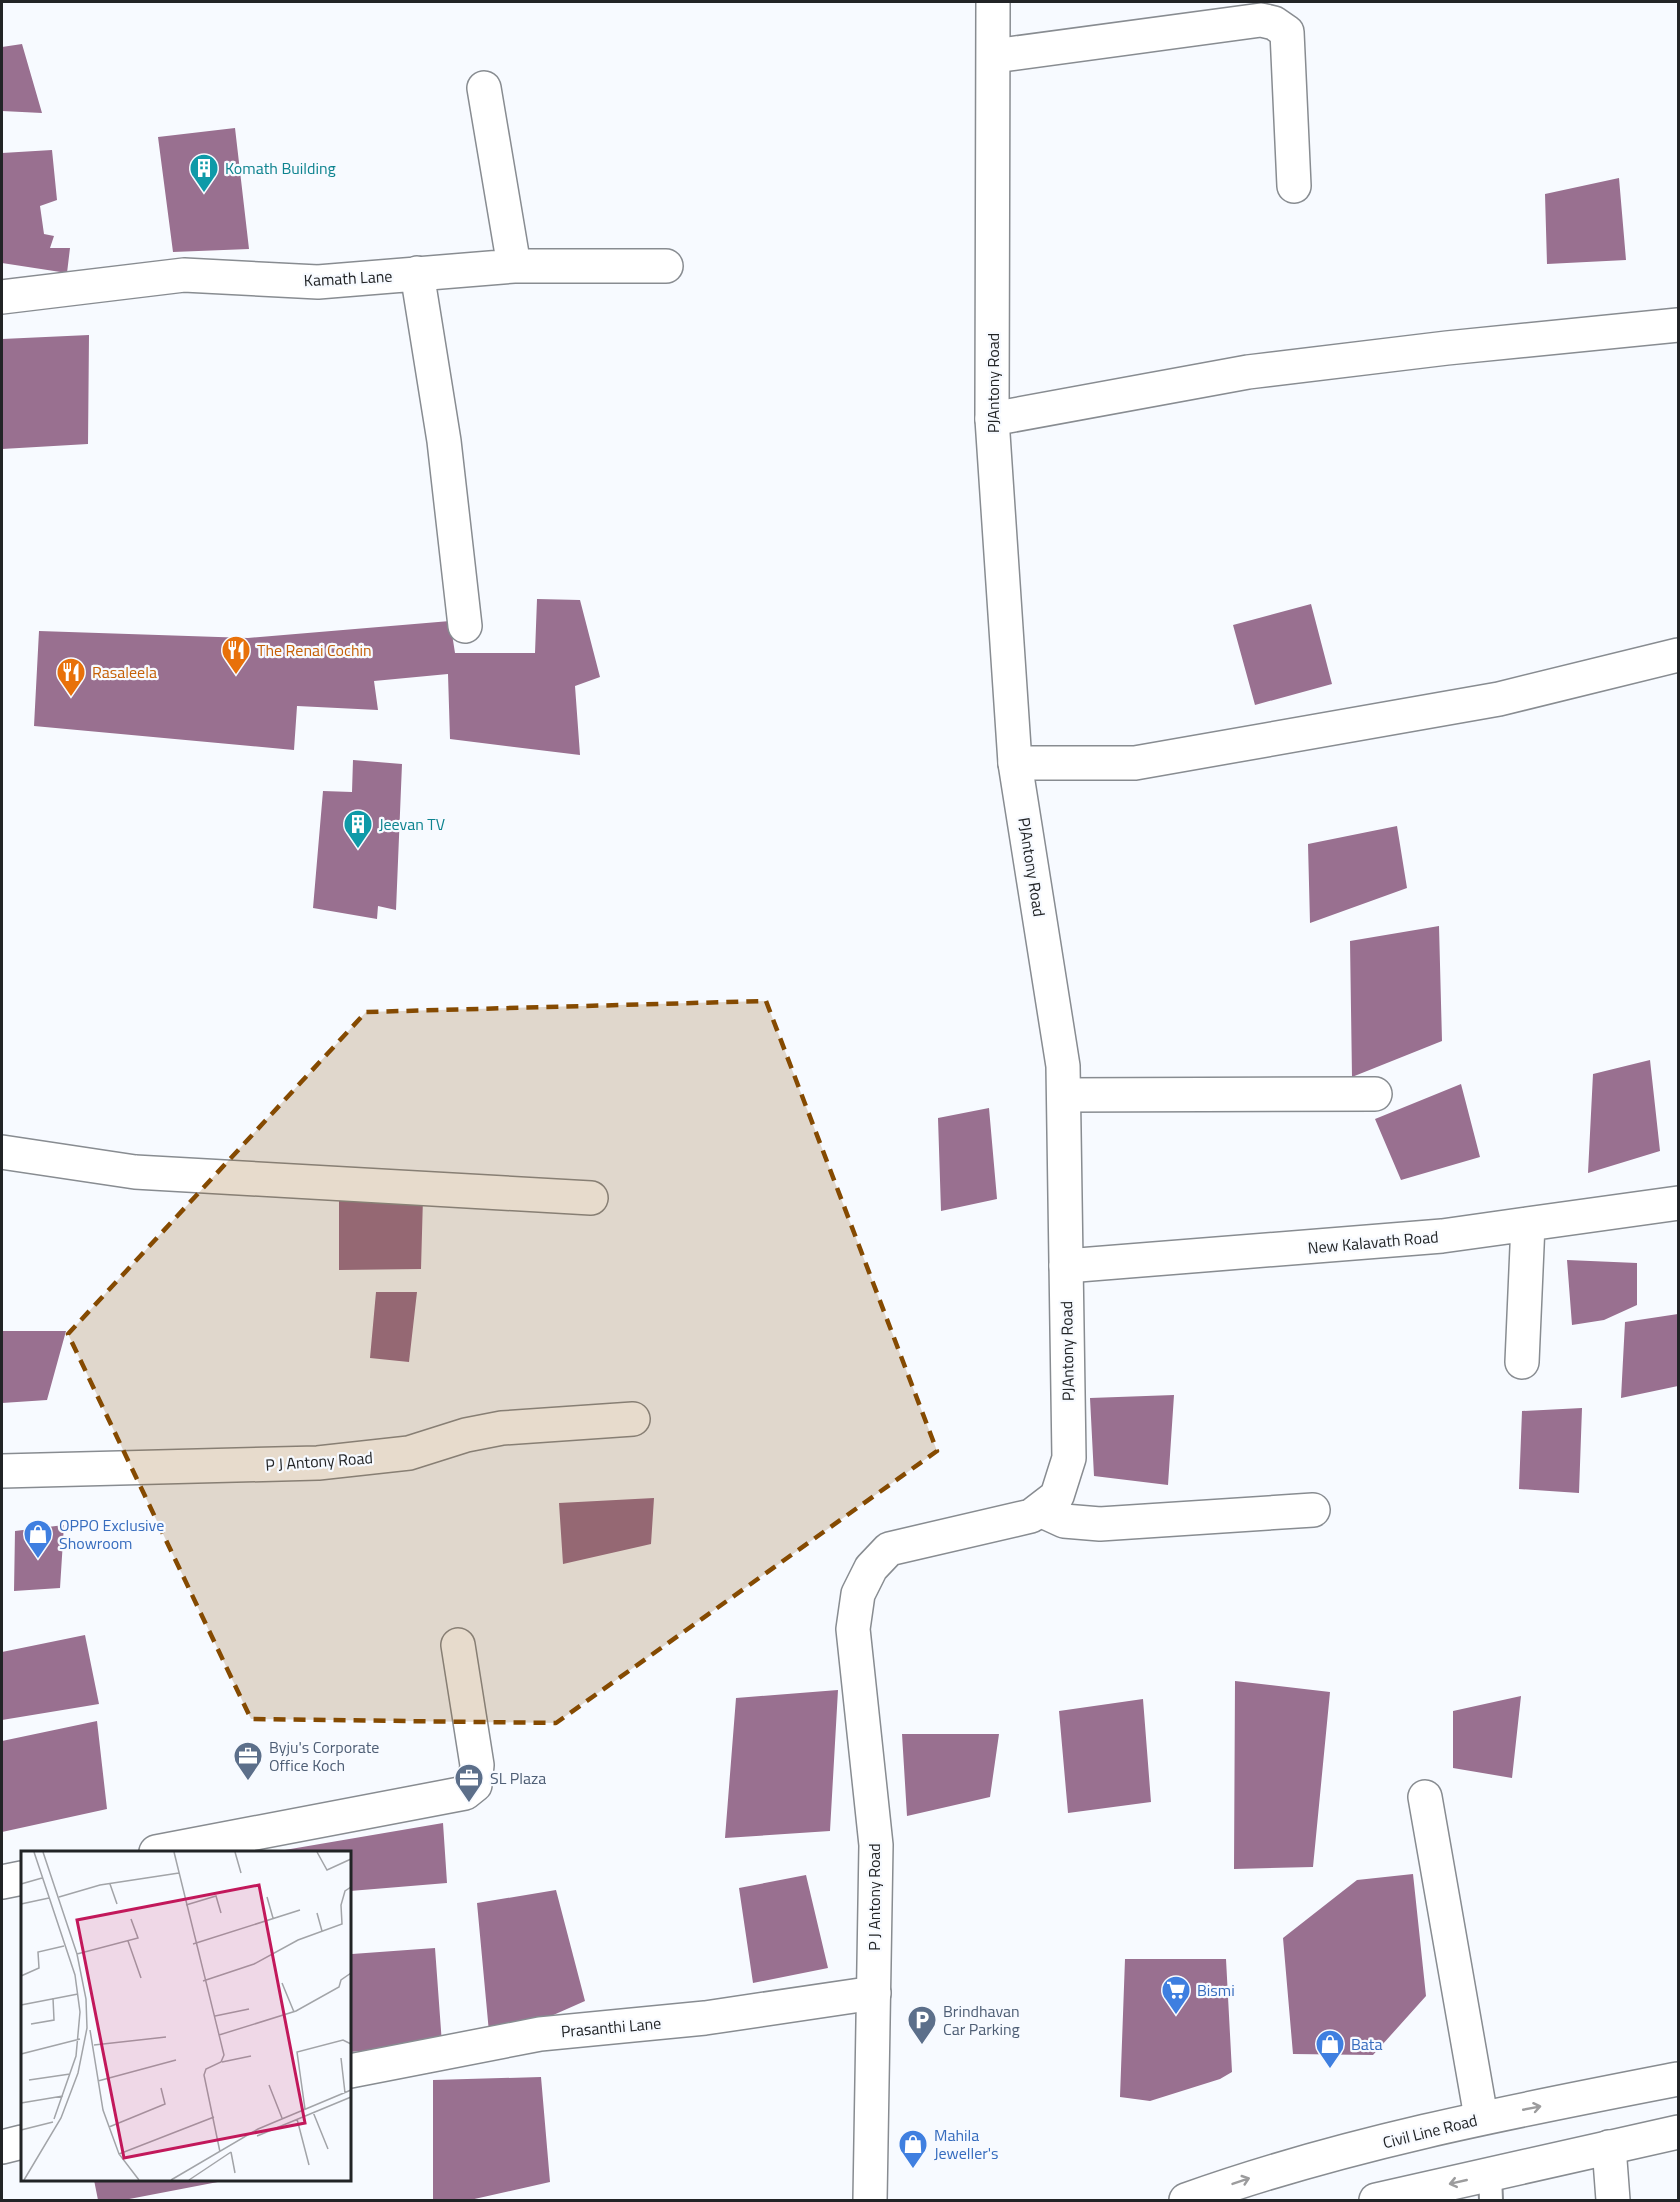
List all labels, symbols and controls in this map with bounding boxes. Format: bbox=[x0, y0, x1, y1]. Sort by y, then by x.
building icon: Komath Building bbox=[188, 152, 220, 194]
place label: Komath Building bbox=[225, 156, 336, 180]
street label: Kamath Lane bbox=[303, 264, 393, 292]
street label: PJAntony Road bbox=[981, 333, 1005, 433]
restaurant icon: The Renai Cochin bbox=[220, 634, 252, 676]
place label: The Renai Cochin bbox=[257, 638, 372, 662]
restaurant icon: Rasaleela bbox=[55, 656, 87, 698]
place label: Rasaleela bbox=[92, 660, 157, 684]
building icon: Jeevan TV bbox=[342, 808, 374, 850]
place label: Jeevan TV bbox=[379, 812, 445, 836]
street label: PJAntony Road bbox=[1012, 816, 1052, 918]
street label: New Kalavath Road bbox=[1307, 1224, 1439, 1260]
street label: PJAntony Road bbox=[1054, 1301, 1080, 1401]
street label: P J Antony Road bbox=[264, 1445, 374, 1477]
place label: OPPO Exclusive Showroom bbox=[59, 1513, 164, 1555]
shop icon: OPPO Exclusive Showroom bbox=[22, 1518, 54, 1560]
place label: Byju's Corporate Office Koch bbox=[269, 1735, 379, 1777]
office icon: Byju's Corporate Office Koch bbox=[232, 1740, 264, 1782]
office icon: SL Plaza bbox=[453, 1762, 485, 1804]
place label: SL Plaza bbox=[490, 1766, 546, 1790]
street label: P J Antony Road bbox=[862, 1843, 886, 1951]
inset map bbox=[21, 1851, 351, 2181]
supermarket icon: Bismi bbox=[1160, 1974, 1192, 2016]
place label: Bismi bbox=[1197, 1978, 1235, 2002]
place label: Brindhavan Car Parking bbox=[943, 1999, 1020, 2041]
parking icon: Brindhavan Car Parking bbox=[906, 2004, 938, 2046]
street label: Prasanthi Lane bbox=[560, 2011, 662, 2043]
shop icon: Bata bbox=[1314, 2028, 1346, 2070]
place label: Bata bbox=[1351, 2032, 1383, 2056]
one-way arrow bbox=[1521, 2102, 1541, 2113]
street label: Civil Line Road bbox=[1380, 2108, 1480, 2154]
place label: Mahila Jeweller's bbox=[934, 2123, 998, 2165]
shop icon: Mahila Jeweller's bbox=[897, 2128, 929, 2170]
one-way arrow bbox=[1231, 2174, 1250, 2185]
one-way arrow bbox=[1448, 2177, 1467, 2189]

